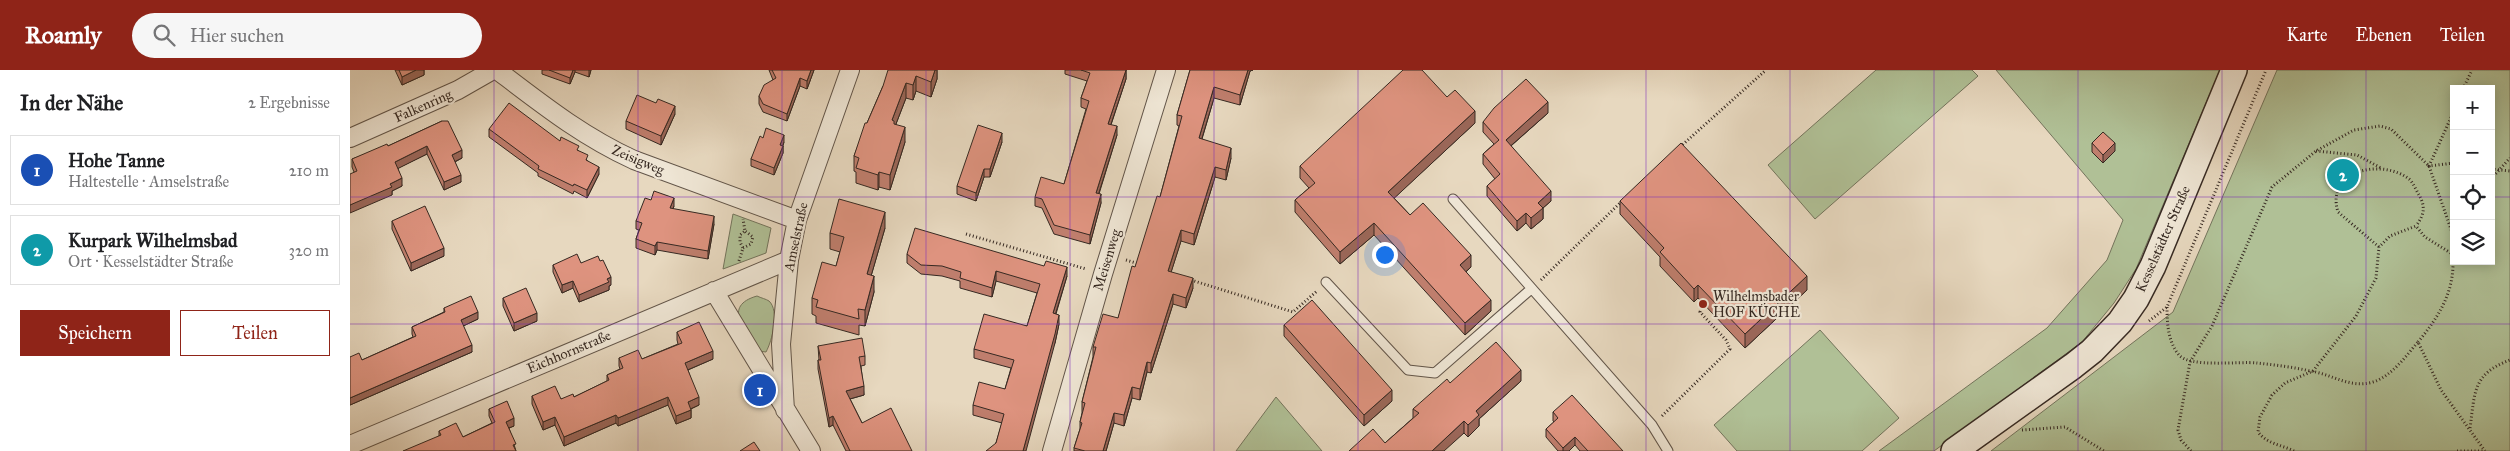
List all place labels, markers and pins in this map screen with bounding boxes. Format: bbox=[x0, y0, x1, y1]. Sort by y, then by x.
pin: 2 bbox=[2327, 156, 2359, 194]
place label: Wilhelmsbader HOF KÜCHE bbox=[1713, 288, 1800, 321]
marker: Wilhelmsbader HOF KÜCHE bbox=[1697, 298, 1709, 310]
pin: 1 bbox=[744, 371, 776, 409]

